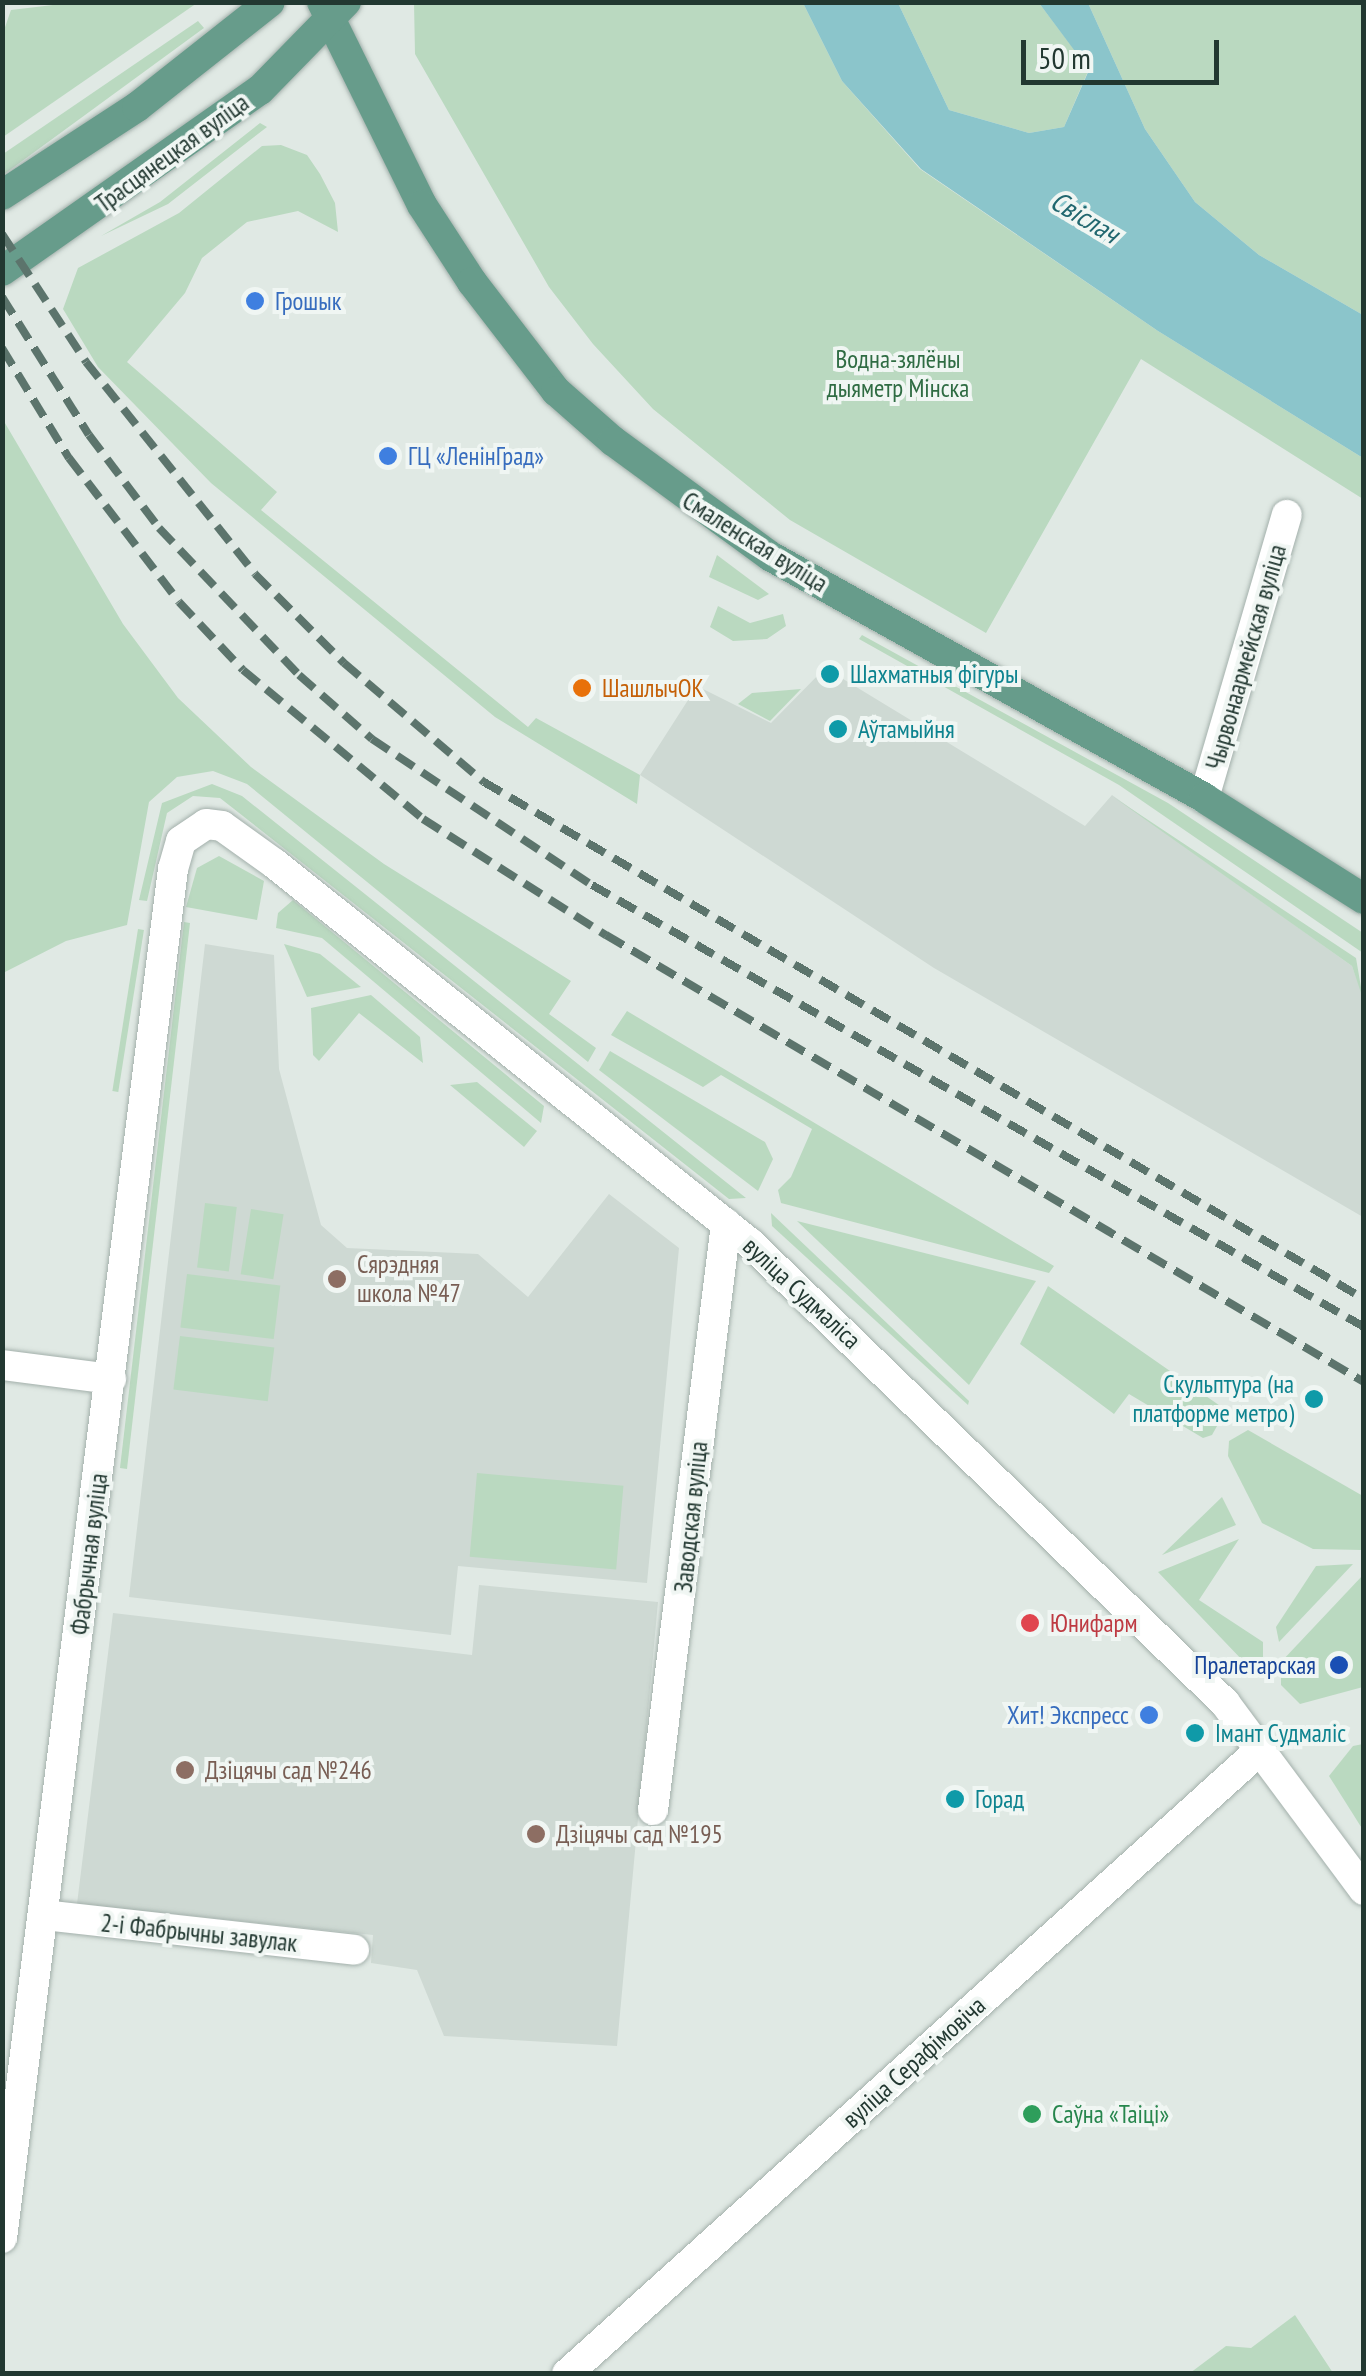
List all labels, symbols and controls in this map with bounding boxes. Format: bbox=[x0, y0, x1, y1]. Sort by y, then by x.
scale bar bbox=[1026, 20, 1224, 82]
text: 50 m bbox=[1038, 38, 1091, 77]
street label: Трасцянецкая вуліца bbox=[90, 87, 254, 219]
water label: Свіслач bbox=[1045, 184, 1125, 250]
place label: Грошык bbox=[275, 286, 341, 316]
marker: Грошык bbox=[244, 290, 266, 312]
park label: Водна-зялёны дыяметр Мінска bbox=[827, 345, 969, 404]
place label: ГЦ «ЛенінГрад» bbox=[408, 441, 544, 471]
marker: ГЦ «ЛенінГрад» bbox=[377, 445, 399, 467]
street label: Смаленская вуліца bbox=[677, 486, 833, 598]
street label: Чырвонаармейская вуліца bbox=[1199, 541, 1293, 773]
place label: Шахматныя фігуры bbox=[850, 659, 1018, 689]
marker: Шахматныя фігуры bbox=[819, 663, 841, 685]
place label: ШашлычОК bbox=[602, 673, 704, 703]
marker: ШашлычОК bbox=[571, 677, 593, 699]
place label: Аўтамыйня bbox=[858, 714, 955, 744]
marker: Аўтамыйня bbox=[827, 718, 849, 740]
street label: вуліца Судмаліса bbox=[737, 1231, 867, 1355]
place label: Сярэдняя школа №47 bbox=[357, 1250, 461, 1309]
marker: Сярэдняя школа №47 bbox=[326, 1268, 348, 1290]
place label: Скульптура (на платформе метро) bbox=[1132, 1370, 1294, 1429]
marker: Скульптура (на платформе метро) bbox=[1303, 1388, 1325, 1410]
street label: Заводская вуліца bbox=[668, 1440, 714, 1594]
street label: Фабрычная вуліца bbox=[64, 1472, 114, 1636]
place label: Юнифарм bbox=[1050, 1608, 1137, 1638]
marker: Юнифарм bbox=[1019, 1612, 1041, 1634]
place label: Пралетарская bbox=[1194, 1650, 1316, 1680]
marker: Пралетарская bbox=[1326, 1652, 1352, 1678]
place label: Хит! Экспресс bbox=[1007, 1700, 1129, 1730]
marker: Хит! Экспресс bbox=[1138, 1704, 1160, 1726]
place label: Імант Судмаліс bbox=[1215, 1718, 1347, 1748]
marker: Імант Судмаліс bbox=[1184, 1722, 1206, 1744]
place label: Дзіцячы сад №246 bbox=[205, 1755, 372, 1785]
marker: Дзіцячы сад №246 bbox=[174, 1759, 196, 1781]
place label: Горад bbox=[975, 1784, 1024, 1814]
marker: Горад bbox=[944, 1788, 966, 1810]
place label: Дзіцячы сад №195 bbox=[556, 1819, 723, 1849]
marker: Дзіцячы сад №195 bbox=[525, 1823, 547, 1845]
street label: 2-і Фабрычны завулак bbox=[99, 1908, 299, 1958]
street label: вуліца Серафімовіча bbox=[837, 1990, 991, 2134]
place label: Саўна «Таіці» bbox=[1052, 2099, 1169, 2129]
marker: Саўна «Таіці» bbox=[1021, 2103, 1043, 2125]

